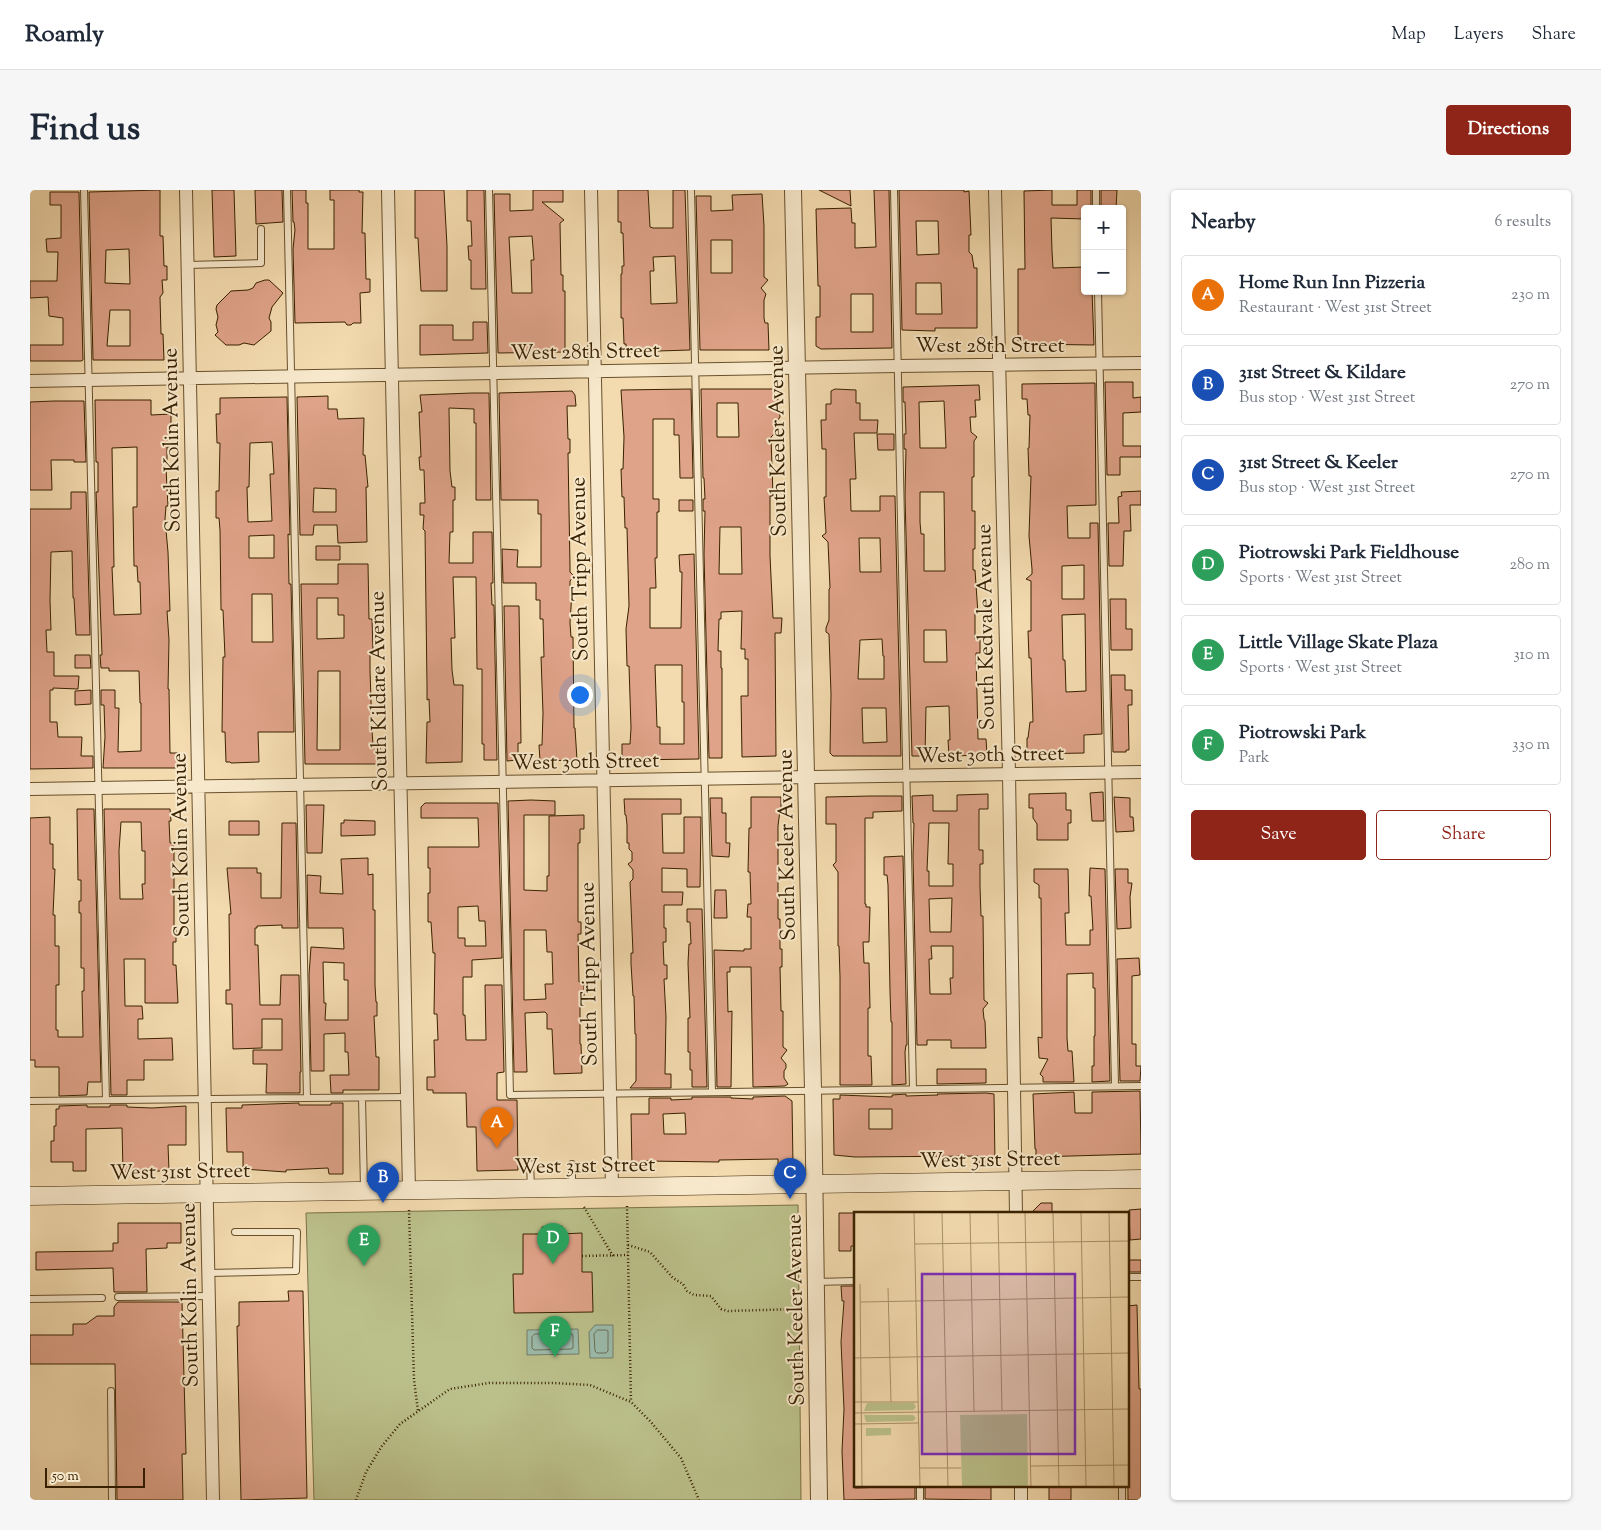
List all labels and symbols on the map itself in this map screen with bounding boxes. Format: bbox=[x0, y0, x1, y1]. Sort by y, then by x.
street label: West 28th Street bbox=[915, 332, 1065, 362]
street label: West 28th Street bbox=[510, 337, 660, 369]
street label: South Keeler Avenue bbox=[762, 345, 796, 537]
street label: South Kolin Avenue bbox=[156, 347, 190, 533]
street label: South Tripp Avenue bbox=[564, 476, 598, 661]
street label: South Kedvale Avenue bbox=[970, 523, 1004, 730]
street label: South Kildare Avenue bbox=[363, 590, 397, 791]
your location bbox=[567, 682, 593, 708]
street label: West 30th Street bbox=[916, 740, 1065, 772]
street label: West 30th Street bbox=[511, 747, 660, 779]
street label: South Keeler Avenue bbox=[771, 749, 805, 941]
street label: South Kolin Avenue bbox=[165, 752, 199, 938]
street label: South Tripp Avenue bbox=[573, 881, 607, 1066]
pin: A bbox=[481, 1107, 513, 1148]
street label: West 31st Street bbox=[919, 1145, 1061, 1177]
street label: West 31st Street bbox=[514, 1151, 656, 1183]
street label: West 31st Street bbox=[109, 1157, 251, 1189]
pin: C bbox=[774, 1158, 806, 1199]
pin: B bbox=[367, 1162, 399, 1203]
street label: South Kolin Avenue bbox=[174, 1202, 208, 1388]
inset map bbox=[854, 1212, 1128, 1488]
street label: South Keeler Avenue bbox=[780, 1214, 814, 1406]
pin: D bbox=[537, 1223, 569, 1264]
pin: E bbox=[348, 1225, 380, 1266]
pin: F bbox=[539, 1316, 571, 1357]
scale bar bbox=[45, 1465, 145, 1488]

